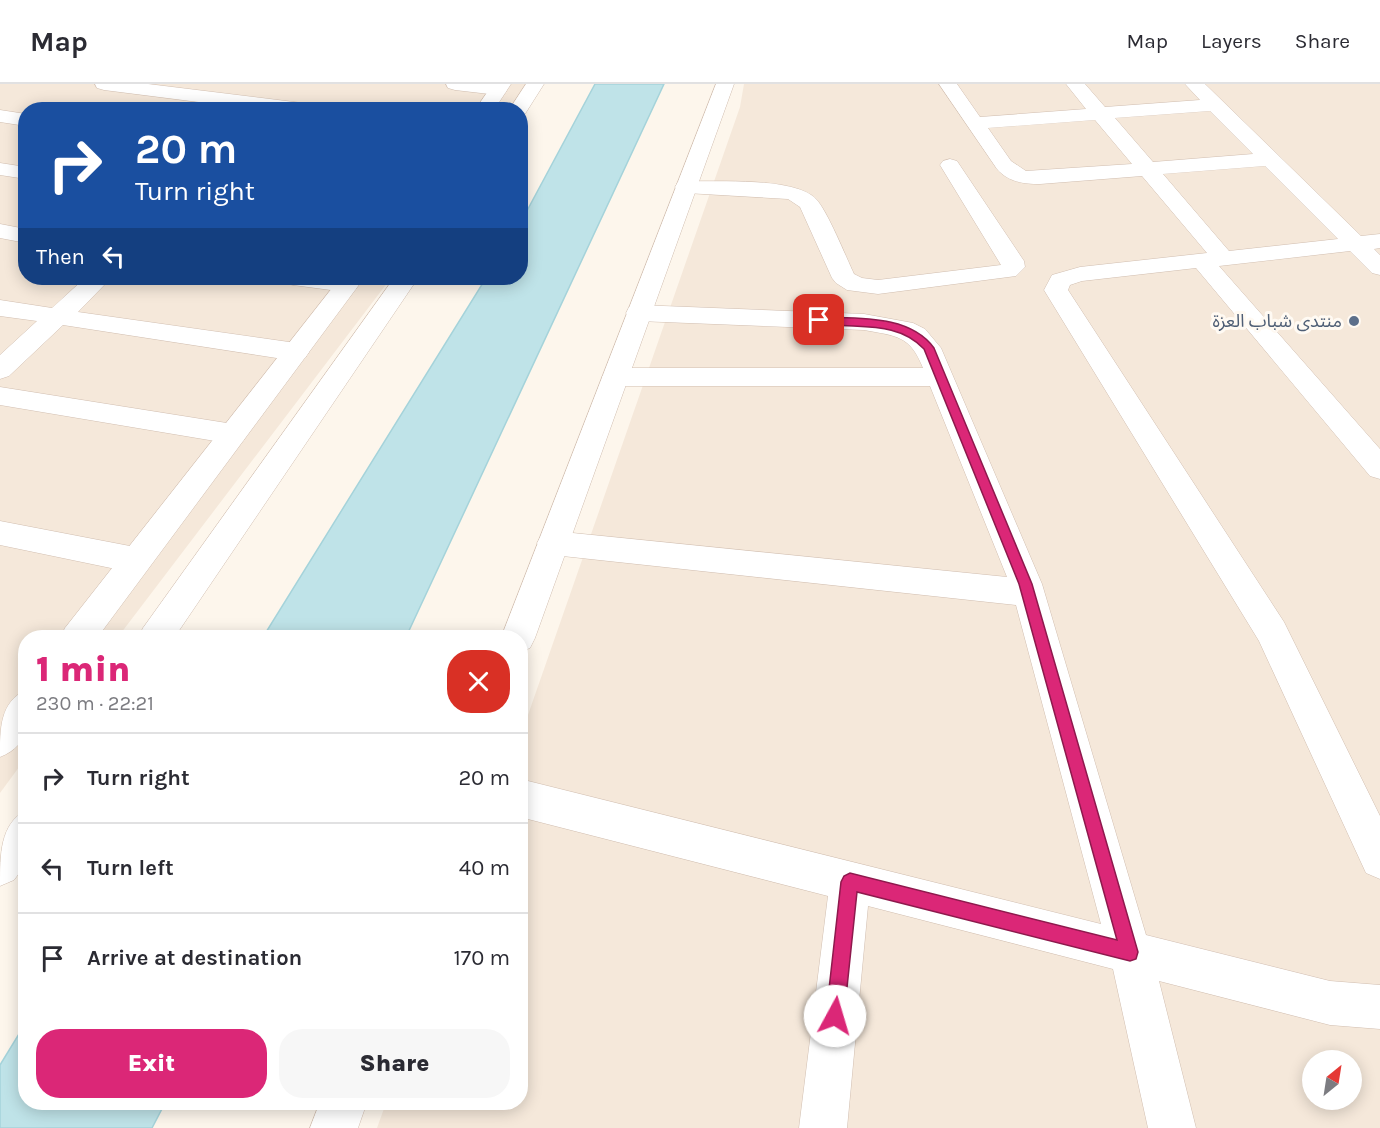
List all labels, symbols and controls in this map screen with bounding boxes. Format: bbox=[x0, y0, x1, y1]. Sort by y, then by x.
text: Map bbox=[30, 25, 88, 58]
text: Map bbox=[1126, 29, 1168, 53]
text: Layers bbox=[1201, 29, 1262, 53]
text: Share bbox=[1295, 29, 1350, 53]
text: 20 m bbox=[135, 124, 237, 174]
icon: right bbox=[36, 126, 114, 204]
text: Turn right bbox=[135, 175, 255, 207]
icon: left bbox=[97, 240, 130, 273]
text: Then bbox=[36, 244, 85, 270]
pin bbox=[793, 294, 844, 345]
icon: arrive bbox=[802, 303, 835, 336]
place label: منتدى شباب العزة bbox=[1212, 310, 1342, 332]
marker: منتدى شباب العزة bbox=[1347, 314, 1361, 328]
text: 1 min bbox=[36, 648, 130, 690]
button: close bbox=[447, 650, 510, 713]
text: 230 m · 22:21 bbox=[36, 692, 154, 715]
icon: right bbox=[36, 762, 69, 795]
text: Turn right bbox=[87, 765, 190, 791]
text: 20 m bbox=[458, 765, 510, 791]
icon: left bbox=[36, 852, 69, 885]
text: Turn left bbox=[87, 855, 174, 881]
text: 40 m bbox=[459, 855, 510, 881]
icon: arrive bbox=[36, 942, 69, 975]
text: Arrive at destination bbox=[87, 945, 302, 971]
text: 170 m bbox=[454, 945, 510, 971]
position arrow bbox=[803, 984, 867, 1048]
button: Exit bbox=[36, 1029, 267, 1098]
button: Share bbox=[279, 1029, 510, 1098]
north arrow bbox=[1302, 1050, 1362, 1110]
map controls bbox=[1302, 1050, 1362, 1110]

